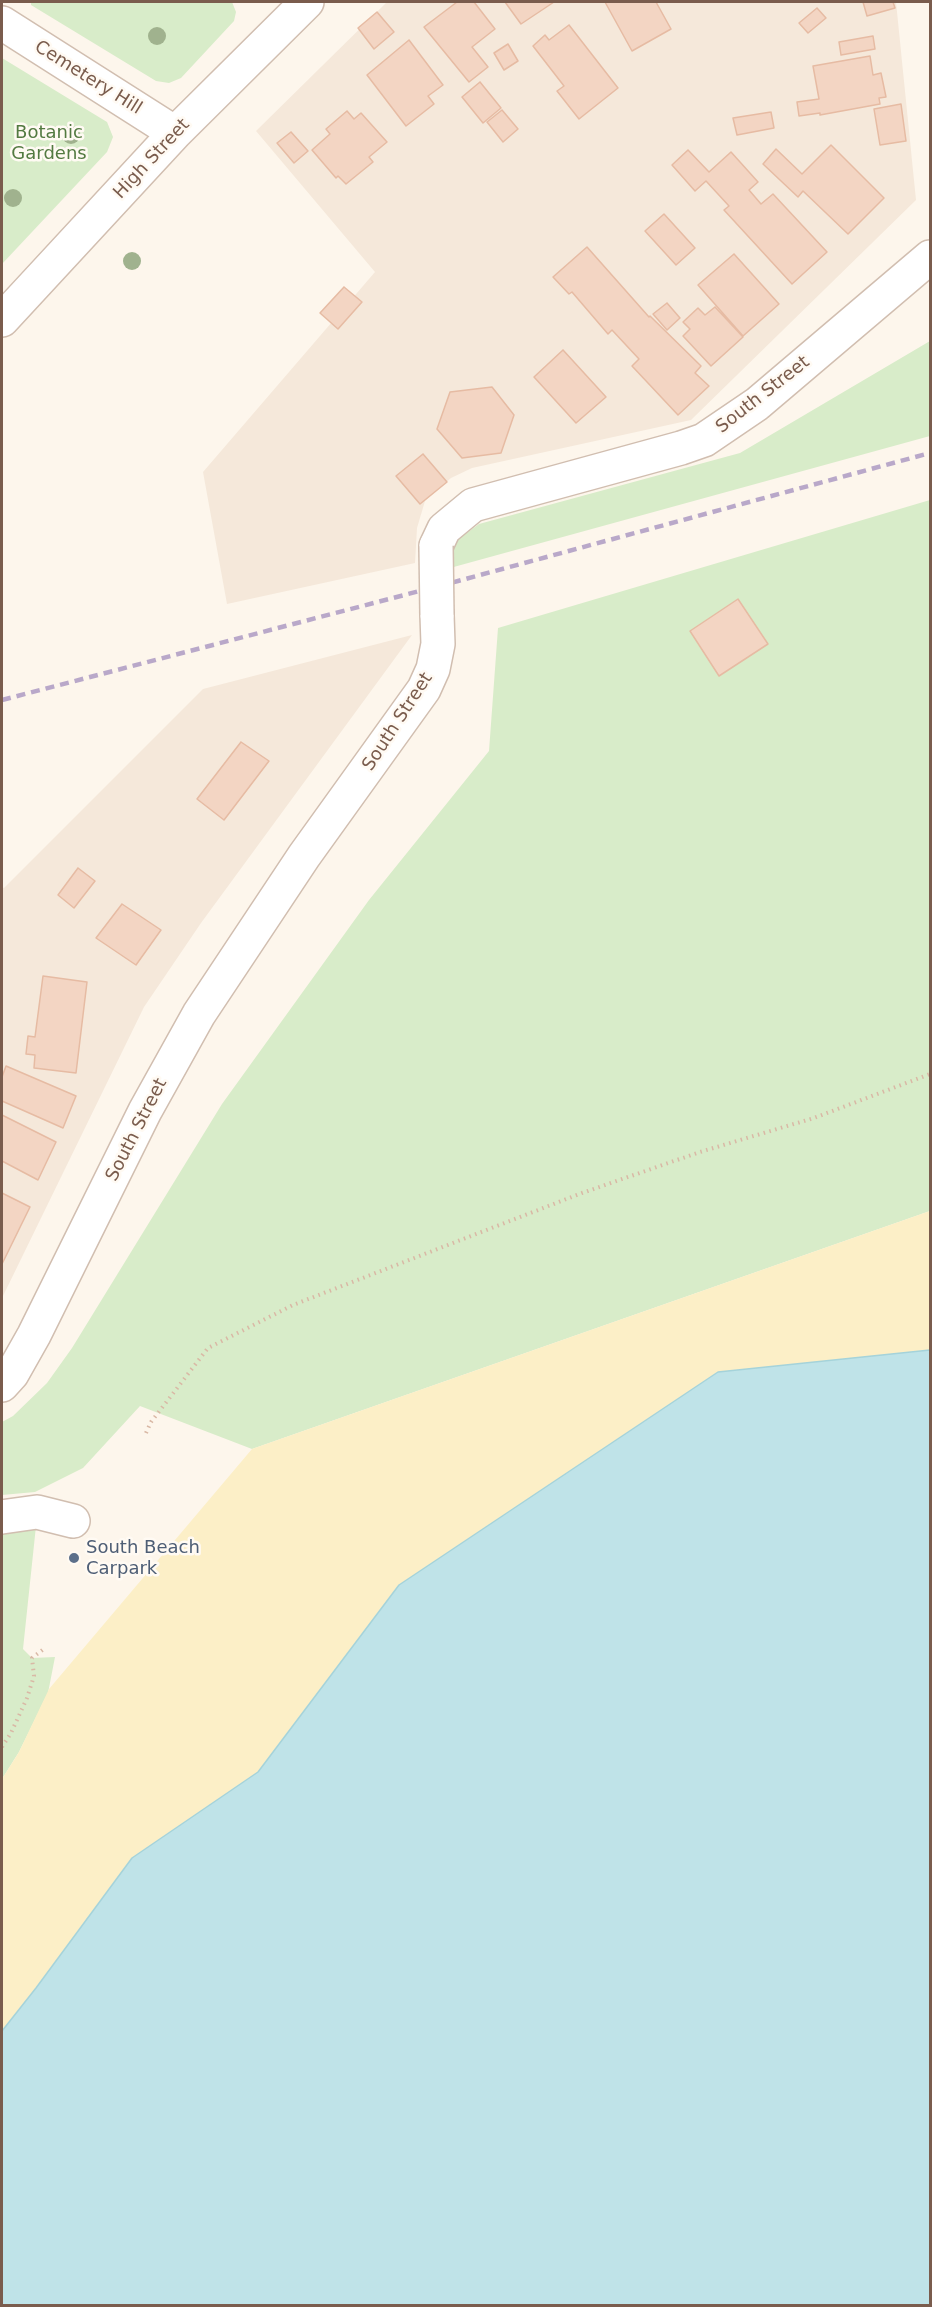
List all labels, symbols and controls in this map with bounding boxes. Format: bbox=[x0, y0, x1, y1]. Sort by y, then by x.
street label: Cemetery Hill bbox=[30, 36, 146, 120]
street label: High Street bbox=[109, 114, 195, 204]
park label: Botanic Gardens bbox=[11, 122, 87, 164]
street label: South Street bbox=[712, 352, 814, 438]
street label: South Street bbox=[358, 669, 438, 775]
street label: South Street bbox=[102, 1075, 172, 1185]
place label: South Beach Carpark bbox=[86, 1537, 200, 1580]
marker: South Beach Carpark bbox=[67, 1551, 81, 1565]

